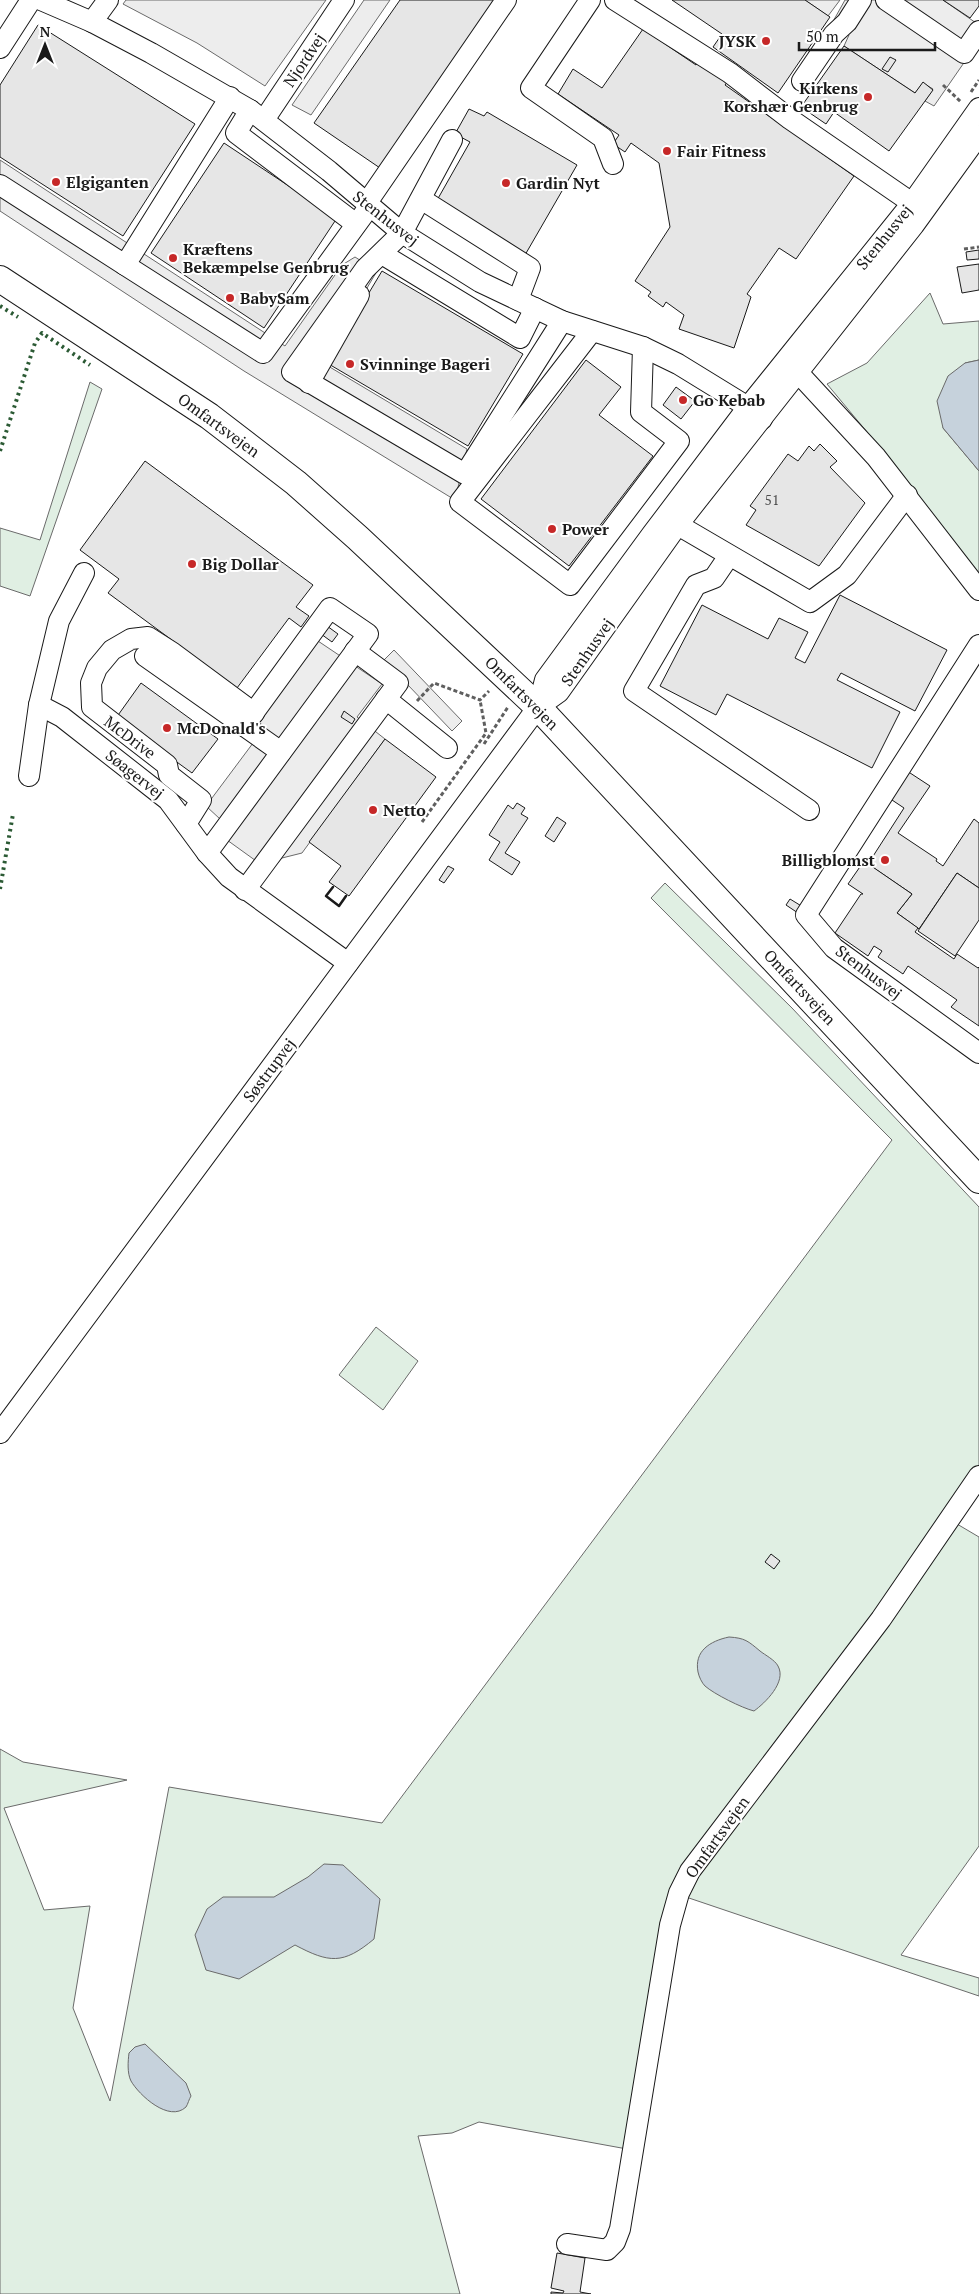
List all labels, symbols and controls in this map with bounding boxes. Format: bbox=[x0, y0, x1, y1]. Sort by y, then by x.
north arrow bbox=[20, 20, 70, 70]
scale bar bbox=[799, 20, 935, 52]
text: N bbox=[40, 22, 51, 41]
text: 50 m bbox=[806, 26, 839, 46]
street label: Njordvej bbox=[278, 29, 330, 91]
place label: JYSK bbox=[719, 30, 757, 52]
marker: JYSK bbox=[760, 35, 772, 47]
place label: Kirkens Korshær Genbrug bbox=[724, 77, 859, 117]
marker: Kirkens Korshær Genbrug bbox=[862, 91, 874, 103]
place label: Fair Fitness bbox=[677, 140, 766, 162]
marker: Fair Fitness bbox=[661, 145, 673, 157]
place label: Elgiganten bbox=[66, 171, 150, 193]
place label: Gardin Nyt bbox=[516, 172, 600, 194]
marker: Elgiganten bbox=[50, 176, 62, 188]
marker: Gardin Nyt bbox=[500, 177, 512, 189]
street label: Stenhusvej bbox=[348, 185, 424, 251]
street label: Stenhusvej bbox=[851, 200, 917, 274]
place label: Kræftens Bekæmpelse Genbrug bbox=[183, 238, 350, 278]
marker: Kræftens Bekæmpelse Genbrug bbox=[167, 252, 179, 264]
place label: BabySam bbox=[240, 287, 310, 309]
marker: BabySam bbox=[224, 292, 236, 304]
place label: Svinninge Bageri bbox=[360, 353, 490, 375]
marker: Svinninge Bageri bbox=[344, 358, 356, 370]
street label: Omfartsvejen bbox=[174, 388, 265, 462]
place label: Go Kebab bbox=[693, 389, 765, 411]
marker: Go Kebab bbox=[677, 394, 689, 406]
house number: 51 bbox=[765, 490, 779, 509]
place label: Power bbox=[562, 518, 609, 540]
marker: Power bbox=[546, 523, 558, 535]
place label: Big Dollar bbox=[202, 553, 279, 575]
marker: Big Dollar bbox=[186, 558, 198, 570]
street label: Stenhusvej bbox=[556, 614, 618, 690]
street label: Omfartsvejen bbox=[480, 651, 564, 735]
street label: McDrive bbox=[100, 710, 160, 764]
place label: McDonald's bbox=[177, 717, 266, 739]
marker: McDonald's bbox=[161, 722, 173, 734]
street label: Søagervej bbox=[101, 744, 169, 804]
place label: Netto bbox=[383, 799, 426, 821]
marker: Netto bbox=[367, 804, 379, 816]
place label: Billigblomst bbox=[782, 849, 876, 871]
marker: Billigblomst bbox=[879, 854, 891, 866]
street label: Stenhusvej bbox=[831, 940, 907, 1004]
street label: Omfartsvejen bbox=[759, 944, 841, 1030]
street label: Søstrupvej bbox=[238, 1033, 300, 1107]
street label: Omfartsvejen bbox=[680, 1791, 754, 1882]

